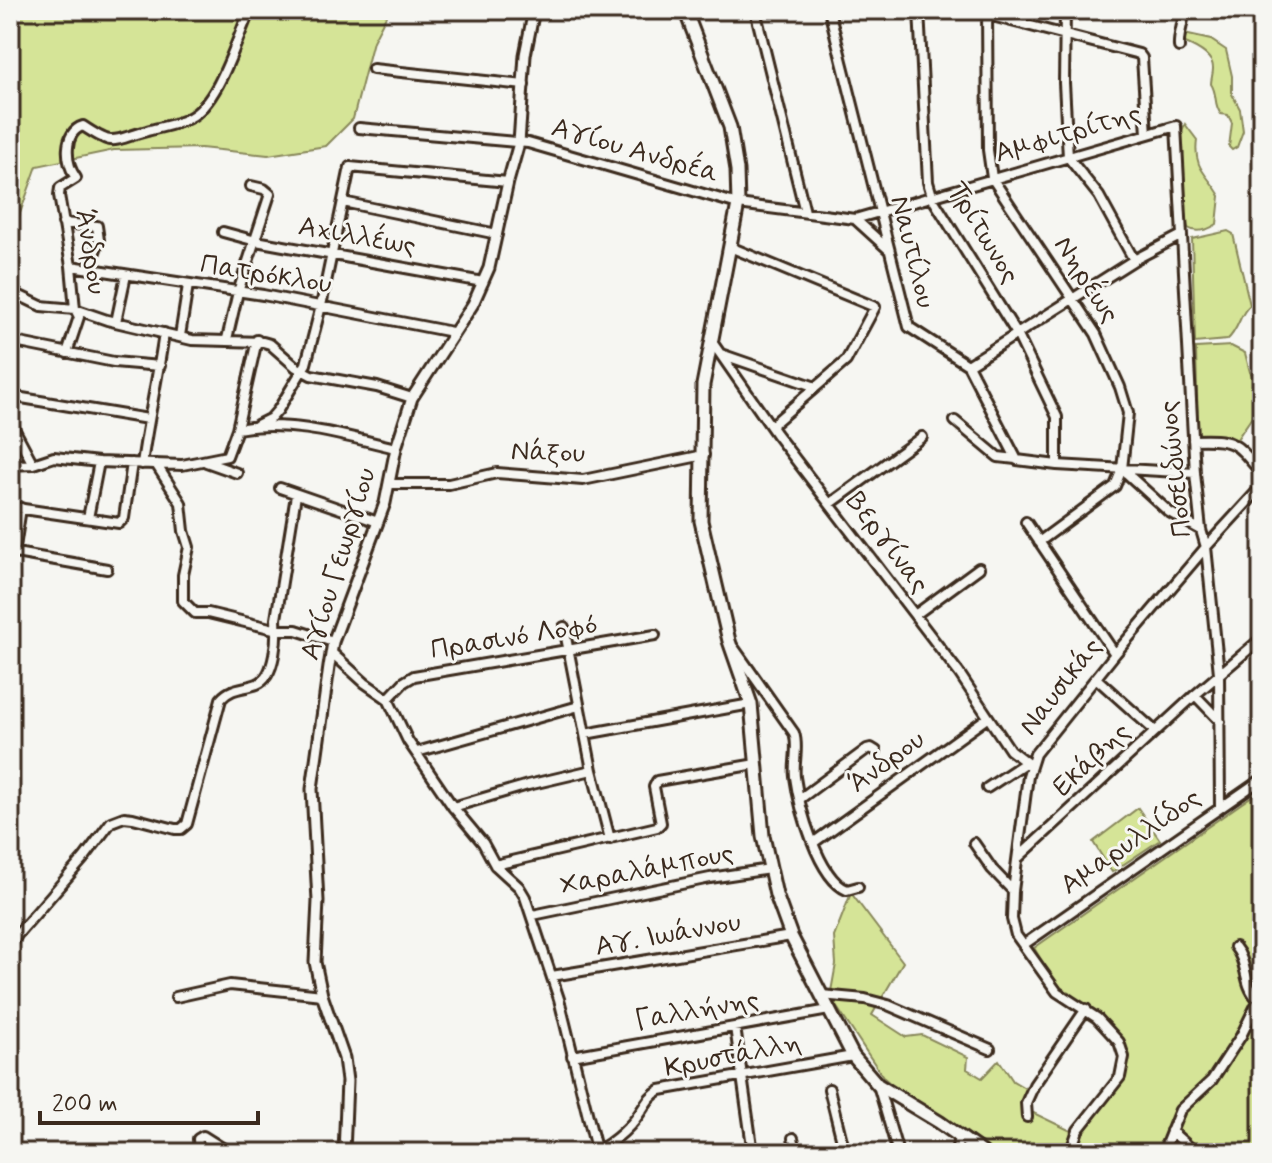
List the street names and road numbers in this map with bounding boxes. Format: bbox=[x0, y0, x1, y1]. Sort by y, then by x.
street label: Αμφιτρίτης bbox=[991, 95, 1145, 173]
street label: Αγίου Ανδρέα bbox=[547, 109, 723, 193]
street label: Τρίτωνος bbox=[938, 175, 1028, 291]
street label: Ναυτίλου bbox=[880, 192, 944, 312]
street label: Άνδρου bbox=[65, 207, 115, 297]
street label: Αχιλλέως bbox=[295, 208, 419, 266]
street label: Νηρέως bbox=[1044, 229, 1128, 331]
street label: Πατρόκλου bbox=[198, 246, 334, 304]
street label: Ποσειδώνος bbox=[1150, 399, 1202, 539]
street label: Νάξου bbox=[510, 433, 586, 473]
street label: Αγίου Γεωργίου bbox=[292, 463, 386, 665]
street label: Βεργίνας bbox=[837, 485, 937, 601]
street label: Πρασινό Λοφό bbox=[428, 607, 600, 669]
street label: Ναυσικάς bbox=[1011, 630, 1111, 744]
street label: Εκάβης bbox=[1045, 714, 1139, 806]
street label: Άνδρου bbox=[841, 722, 933, 802]
street label: Αμαρυλλίδος bbox=[1053, 780, 1209, 904]
street label: Χαραλάμπους bbox=[557, 835, 737, 905]
street label: Αγ. Ιωάννου bbox=[592, 904, 744, 966]
street label: Γαλλήνης bbox=[632, 982, 762, 1040]
street label: Κρυστάλλη bbox=[661, 1025, 805, 1087]

